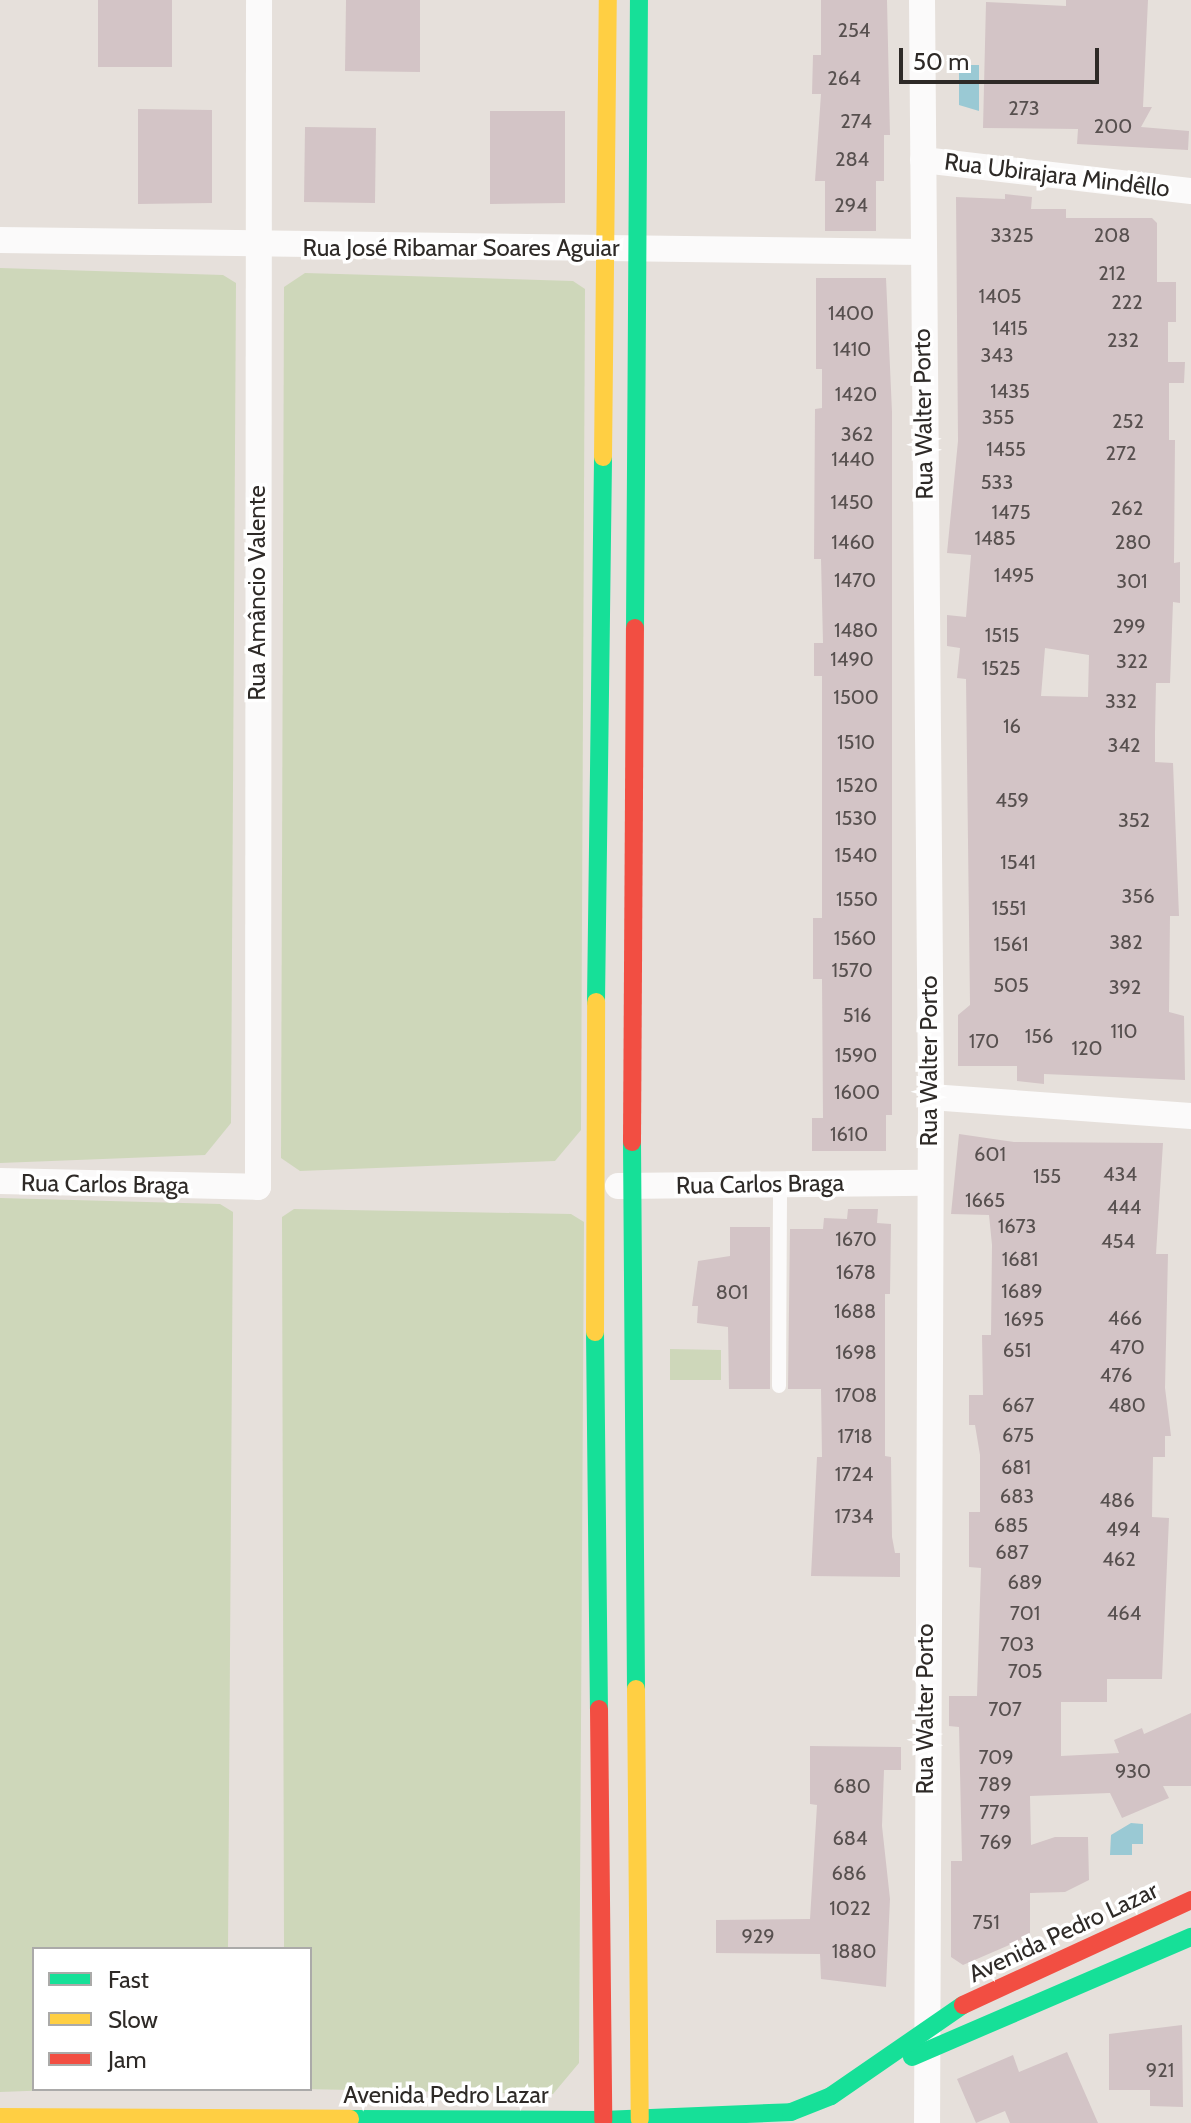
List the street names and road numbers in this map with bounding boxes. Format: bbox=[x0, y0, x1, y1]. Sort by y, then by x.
street label: Rua Ubirajara Mindêllo bbox=[943, 147, 1171, 203]
street label: Rua José Ribamar Soares Aguiar bbox=[302, 234, 620, 262]
street label: Rua Walter Porto bbox=[907, 328, 939, 500]
street label: Rua Amâncio Valente bbox=[243, 485, 271, 701]
street label: Rua Walter Porto bbox=[915, 975, 943, 1147]
street label: Rua Carlos Braga bbox=[21, 1168, 189, 1200]
street label: Rua Carlos Braga bbox=[676, 1168, 844, 1200]
street label: Rua Walter Porto bbox=[911, 1623, 939, 1795]
street label: Avenida Pedro Lazar bbox=[964, 1876, 1162, 1988]
street label: Avenida Pedro Lazar bbox=[343, 2081, 549, 2109]

